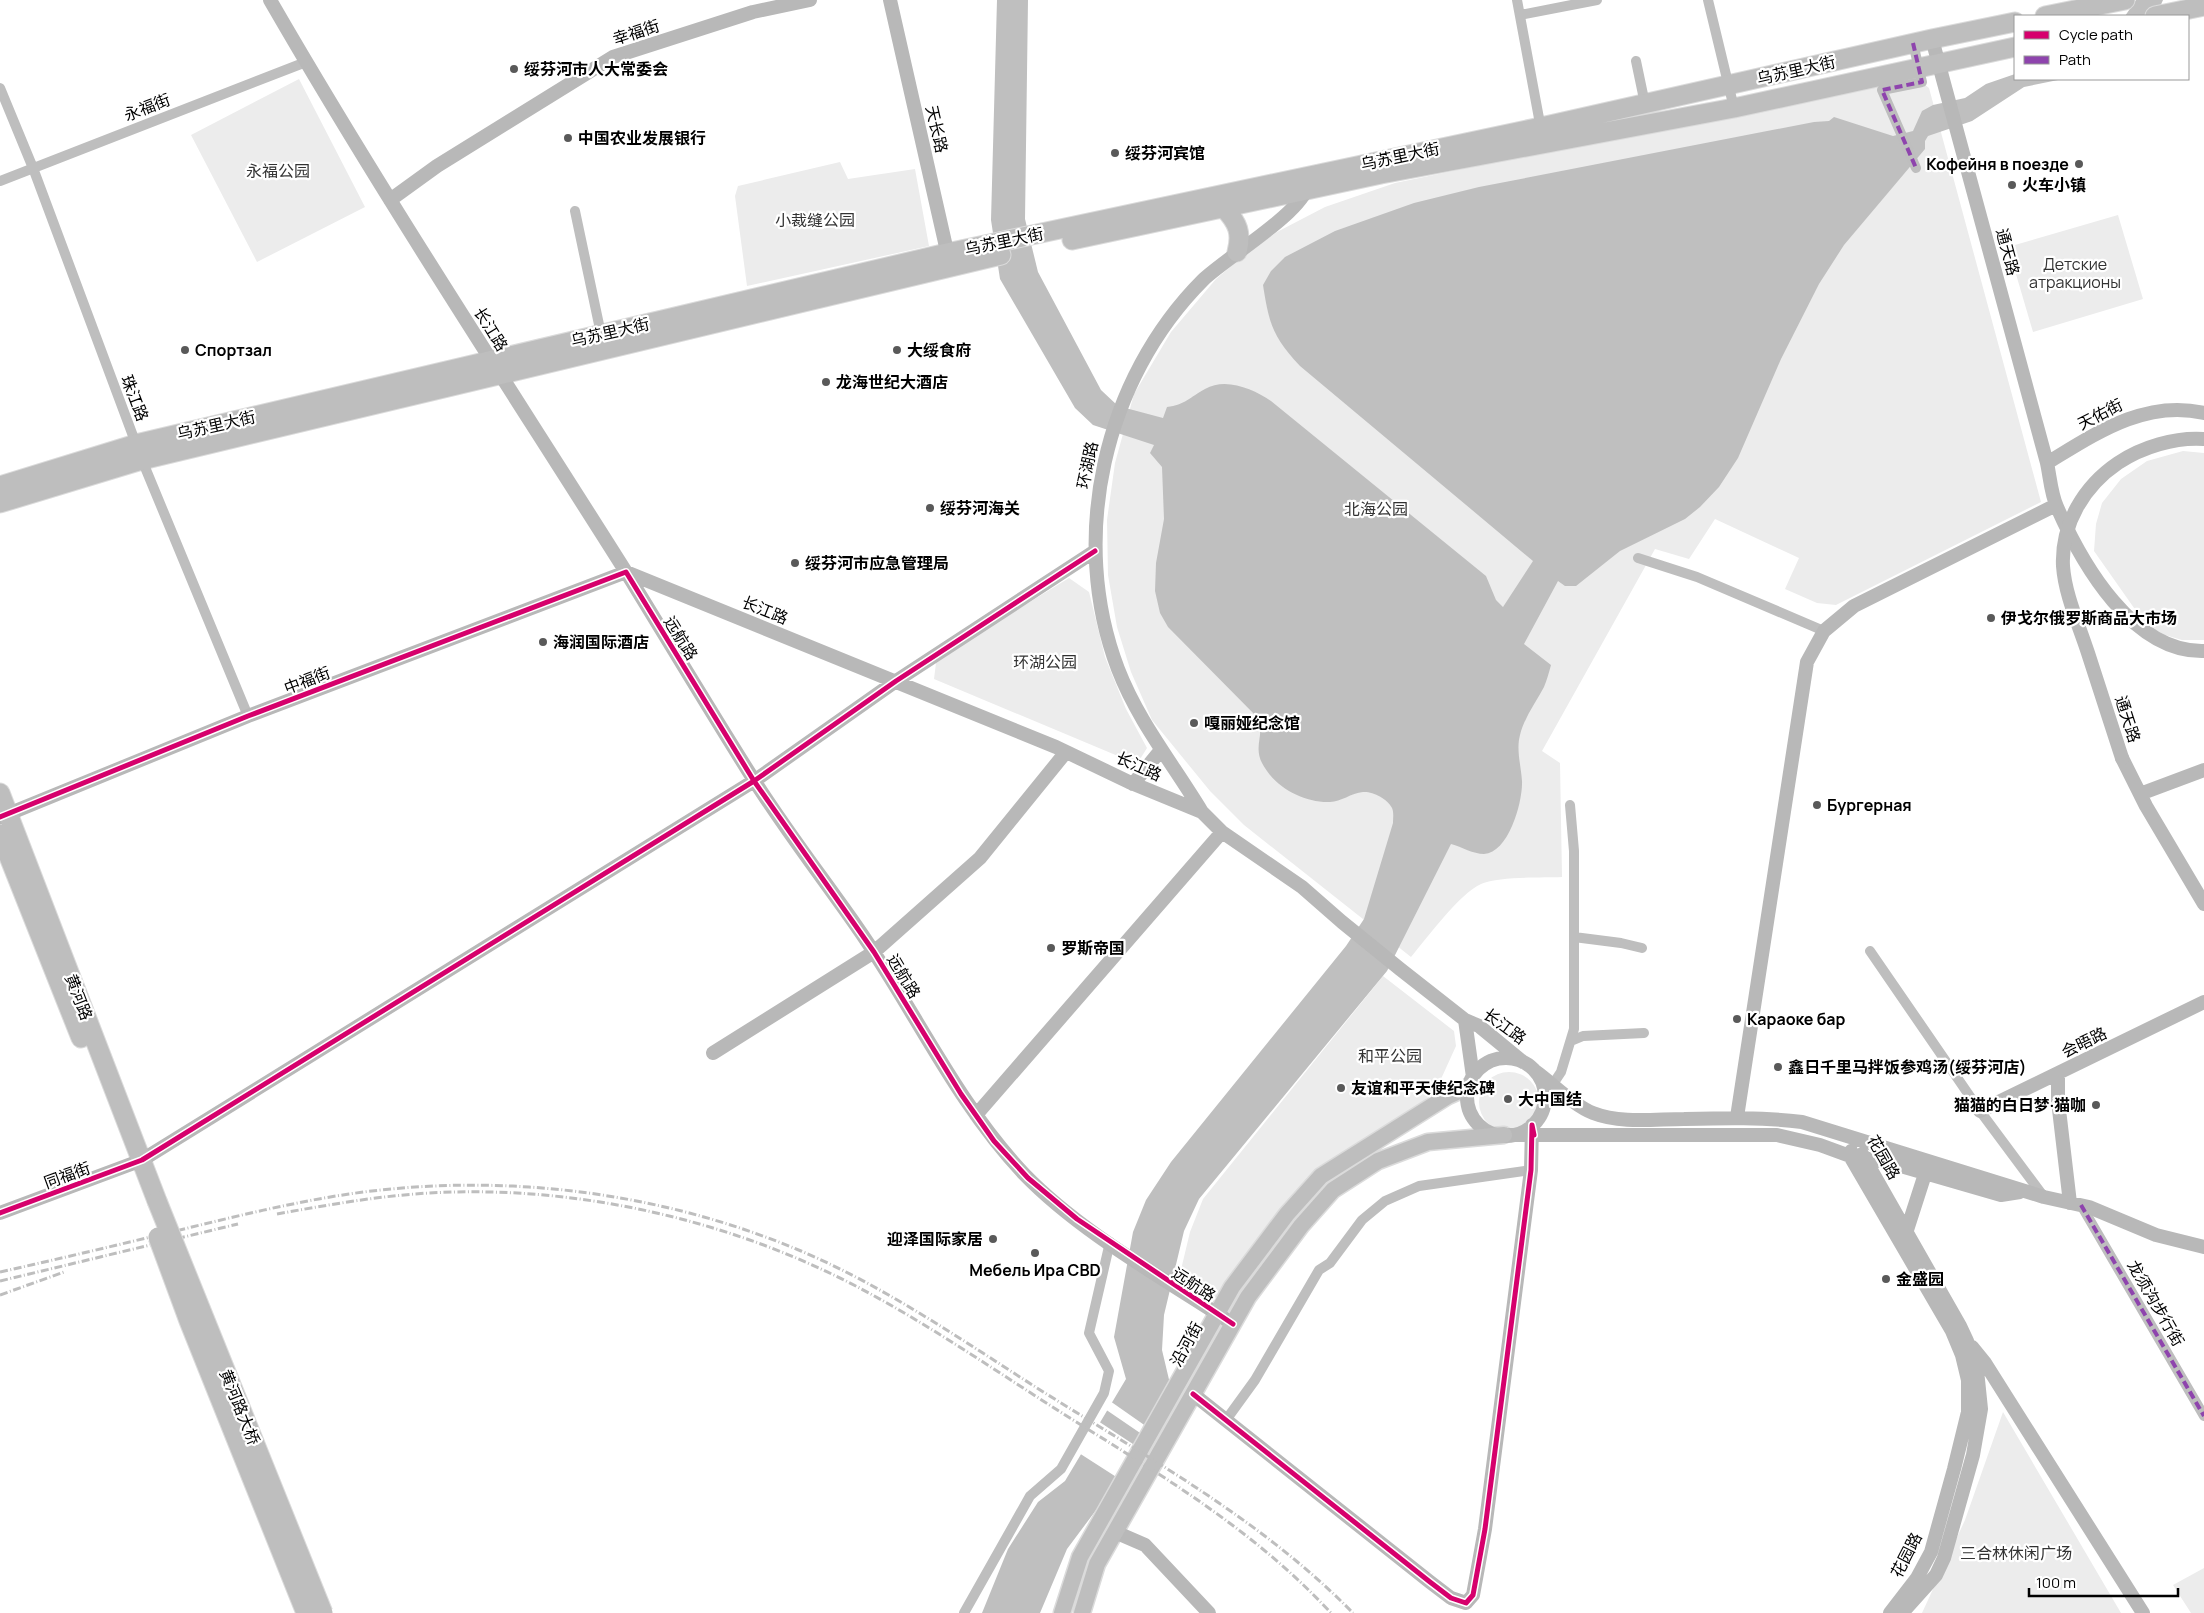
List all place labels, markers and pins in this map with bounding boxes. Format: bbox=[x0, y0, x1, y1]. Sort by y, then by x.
place label: 绥芬河市人大常委会 bbox=[524, 58, 668, 80]
marker: 绥芬河市人大常委会 bbox=[508, 63, 520, 75]
place label: 中国农业发展银行 bbox=[578, 127, 706, 149]
marker: 中国农业发展银行 bbox=[562, 132, 574, 144]
place label: 绥芬河宾馆 bbox=[1125, 142, 1205, 164]
marker: 绥芬河宾馆 bbox=[1109, 147, 1121, 159]
place label: Кофейня в поезде bbox=[1926, 153, 2069, 175]
marker: Кофейня в поезде bbox=[2073, 158, 2085, 170]
place label: 火车小镇 bbox=[2022, 174, 2086, 196]
marker: 火车小镇 bbox=[2006, 179, 2018, 191]
place label: Спортзал bbox=[195, 339, 272, 361]
place label: 大绥食府 bbox=[907, 339, 971, 361]
marker: Спортзал bbox=[179, 344, 191, 356]
marker: 大绥食府 bbox=[891, 344, 903, 356]
place label: 龙海世纪大酒店 bbox=[836, 371, 948, 393]
marker: 龙海世纪大酒店 bbox=[820, 376, 832, 388]
place label: 绥芬河海关 bbox=[940, 497, 1020, 519]
marker: 绥芬河海关 bbox=[924, 502, 936, 514]
place label: 绥芬河市应急管理局 bbox=[805, 552, 949, 574]
marker: 绥芬河市应急管理局 bbox=[789, 557, 801, 569]
place label: 伊戈尔俄罗斯商品大市场 bbox=[2000, 607, 2177, 629]
marker: 伊戈尔俄罗斯商品大市场 bbox=[1985, 612, 1997, 624]
place label: 海润国际酒店 bbox=[553, 631, 649, 653]
marker: 海润国际酒店 bbox=[537, 636, 549, 648]
place label: 嘎丽娅纪念馆 bbox=[1204, 712, 1300, 734]
marker: 嘎丽娅纪念馆 bbox=[1188, 717, 1200, 729]
place label: Бургерная bbox=[1827, 794, 1912, 816]
marker: Бургерная bbox=[1811, 799, 1823, 811]
place label: 罗斯帝国 bbox=[1061, 937, 1125, 959]
marker: 罗斯帝国 bbox=[1045, 942, 1057, 954]
place label: Караоке бар bbox=[1747, 1008, 1845, 1030]
marker: Караоке бар bbox=[1731, 1013, 1743, 1025]
place label: 鑫日千里马拌饭参鸡汤(绥芬河店) bbox=[1788, 1056, 2027, 1078]
marker: 鑫日千里马拌饭参鸡汤(绥芬河店) bbox=[1772, 1061, 1784, 1073]
place label: 友谊和平天使纪念碑 bbox=[1351, 1077, 1495, 1099]
marker: 友谊和平天使纪念碑 bbox=[1335, 1082, 1347, 1094]
place label: 大中国结 bbox=[1518, 1088, 1582, 1110]
marker: 大中国结 bbox=[1502, 1093, 1514, 1105]
place label: 猫猫的白日梦·猫咖 bbox=[1954, 1094, 2086, 1116]
marker: 猫猫的白日梦·猫咖 bbox=[2090, 1099, 2102, 1111]
place label: 迎泽国际家居 bbox=[887, 1228, 983, 1250]
marker: 迎泽国际家居 bbox=[987, 1233, 999, 1245]
marker: Мебель Ира CBD bbox=[1029, 1247, 1041, 1259]
place label: Мебель Ира CBD bbox=[969, 1259, 1101, 1281]
place label: 金盛园 bbox=[1896, 1268, 1944, 1290]
marker: 金盛园 bbox=[1880, 1273, 1892, 1285]

